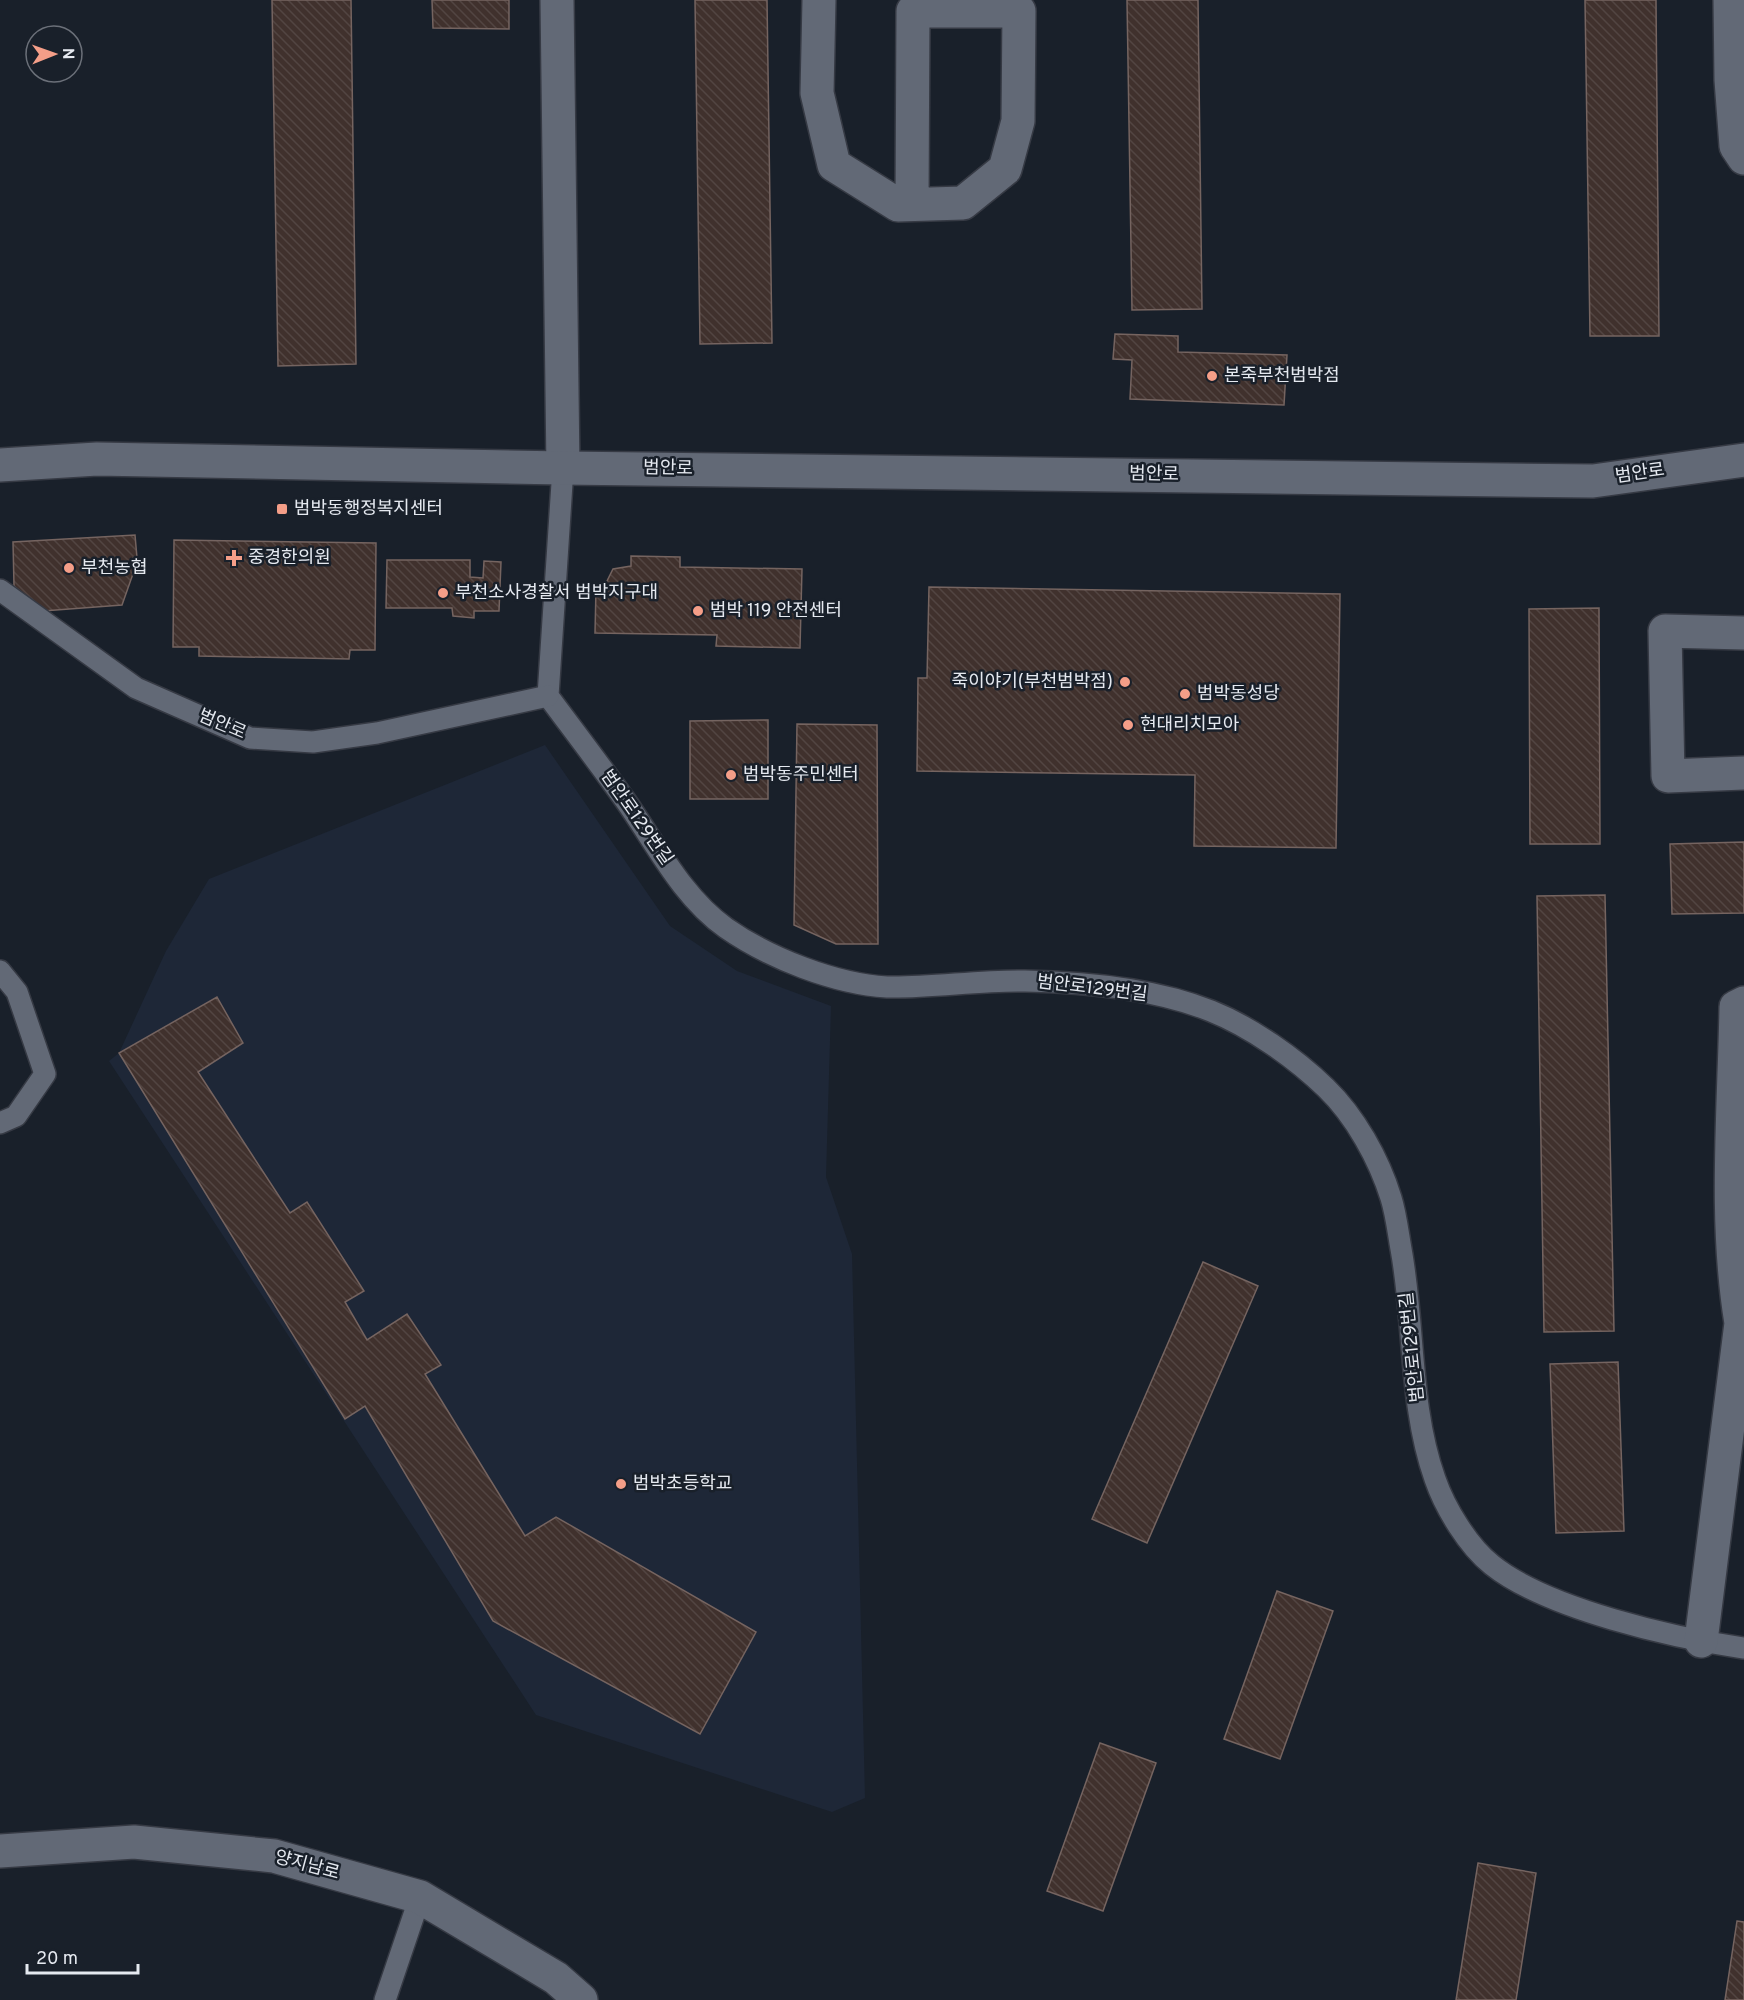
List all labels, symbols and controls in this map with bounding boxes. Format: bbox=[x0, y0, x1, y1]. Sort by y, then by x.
north arrow bbox=[24, 24, 84, 84]
text: N bbox=[57, 48, 77, 60]
place label: 본죽부천범박점 bbox=[1224, 365, 1340, 388]
marker: 본죽부천범박점 bbox=[1205, 369, 1219, 383]
street label: 범안로 bbox=[643, 457, 693, 481]
street label: 범안로 bbox=[1614, 459, 1666, 489]
street label: 범안로 bbox=[1129, 463, 1179, 487]
place label: 범박동행정복지센터 bbox=[294, 498, 443, 521]
marker: 범박동행정복지센터 bbox=[275, 502, 289, 516]
place label: 중경한의원 bbox=[248, 547, 331, 570]
marker: 중경한의원 bbox=[225, 549, 243, 567]
place label: 부천농협 bbox=[81, 557, 147, 580]
marker: 부천농협 bbox=[62, 561, 76, 575]
place label: 부천소사경찰서 범박지구대 bbox=[455, 582, 658, 605]
marker: 부천소사경찰서 범박지구대 bbox=[436, 586, 450, 600]
place label: 범박 119 안전센터 bbox=[710, 600, 842, 623]
marker: 범박 119 안전센터 bbox=[691, 604, 705, 618]
place label: 죽이야기(부천범박점) bbox=[952, 671, 1113, 694]
marker: 죽이야기(부천범박점) bbox=[1118, 675, 1132, 689]
place label: 범박동성당 bbox=[1197, 683, 1280, 706]
marker: 범박동성당 bbox=[1178, 687, 1192, 701]
street label: 범안로 bbox=[195, 705, 249, 745]
place label: 현대리치모아 bbox=[1140, 714, 1240, 737]
marker: 현대리치모아 bbox=[1121, 718, 1135, 732]
place label: 범박동주민센터 bbox=[743, 764, 859, 787]
street label: 범안로129번길 bbox=[595, 766, 677, 870]
marker: 범박동주민센터 bbox=[724, 768, 738, 782]
street label: 범안로129번길 bbox=[1035, 971, 1149, 1007]
street label: 범안로129번길 bbox=[1396, 1290, 1430, 1404]
place label: 범박초등학교 bbox=[633, 1473, 732, 1496]
marker: 범박초등학교 bbox=[614, 1477, 628, 1491]
street label: 양지남로 bbox=[272, 1846, 342, 1886]
scale bar bbox=[27, 1937, 138, 1975]
text: 20 m bbox=[36, 1948, 78, 1971]

